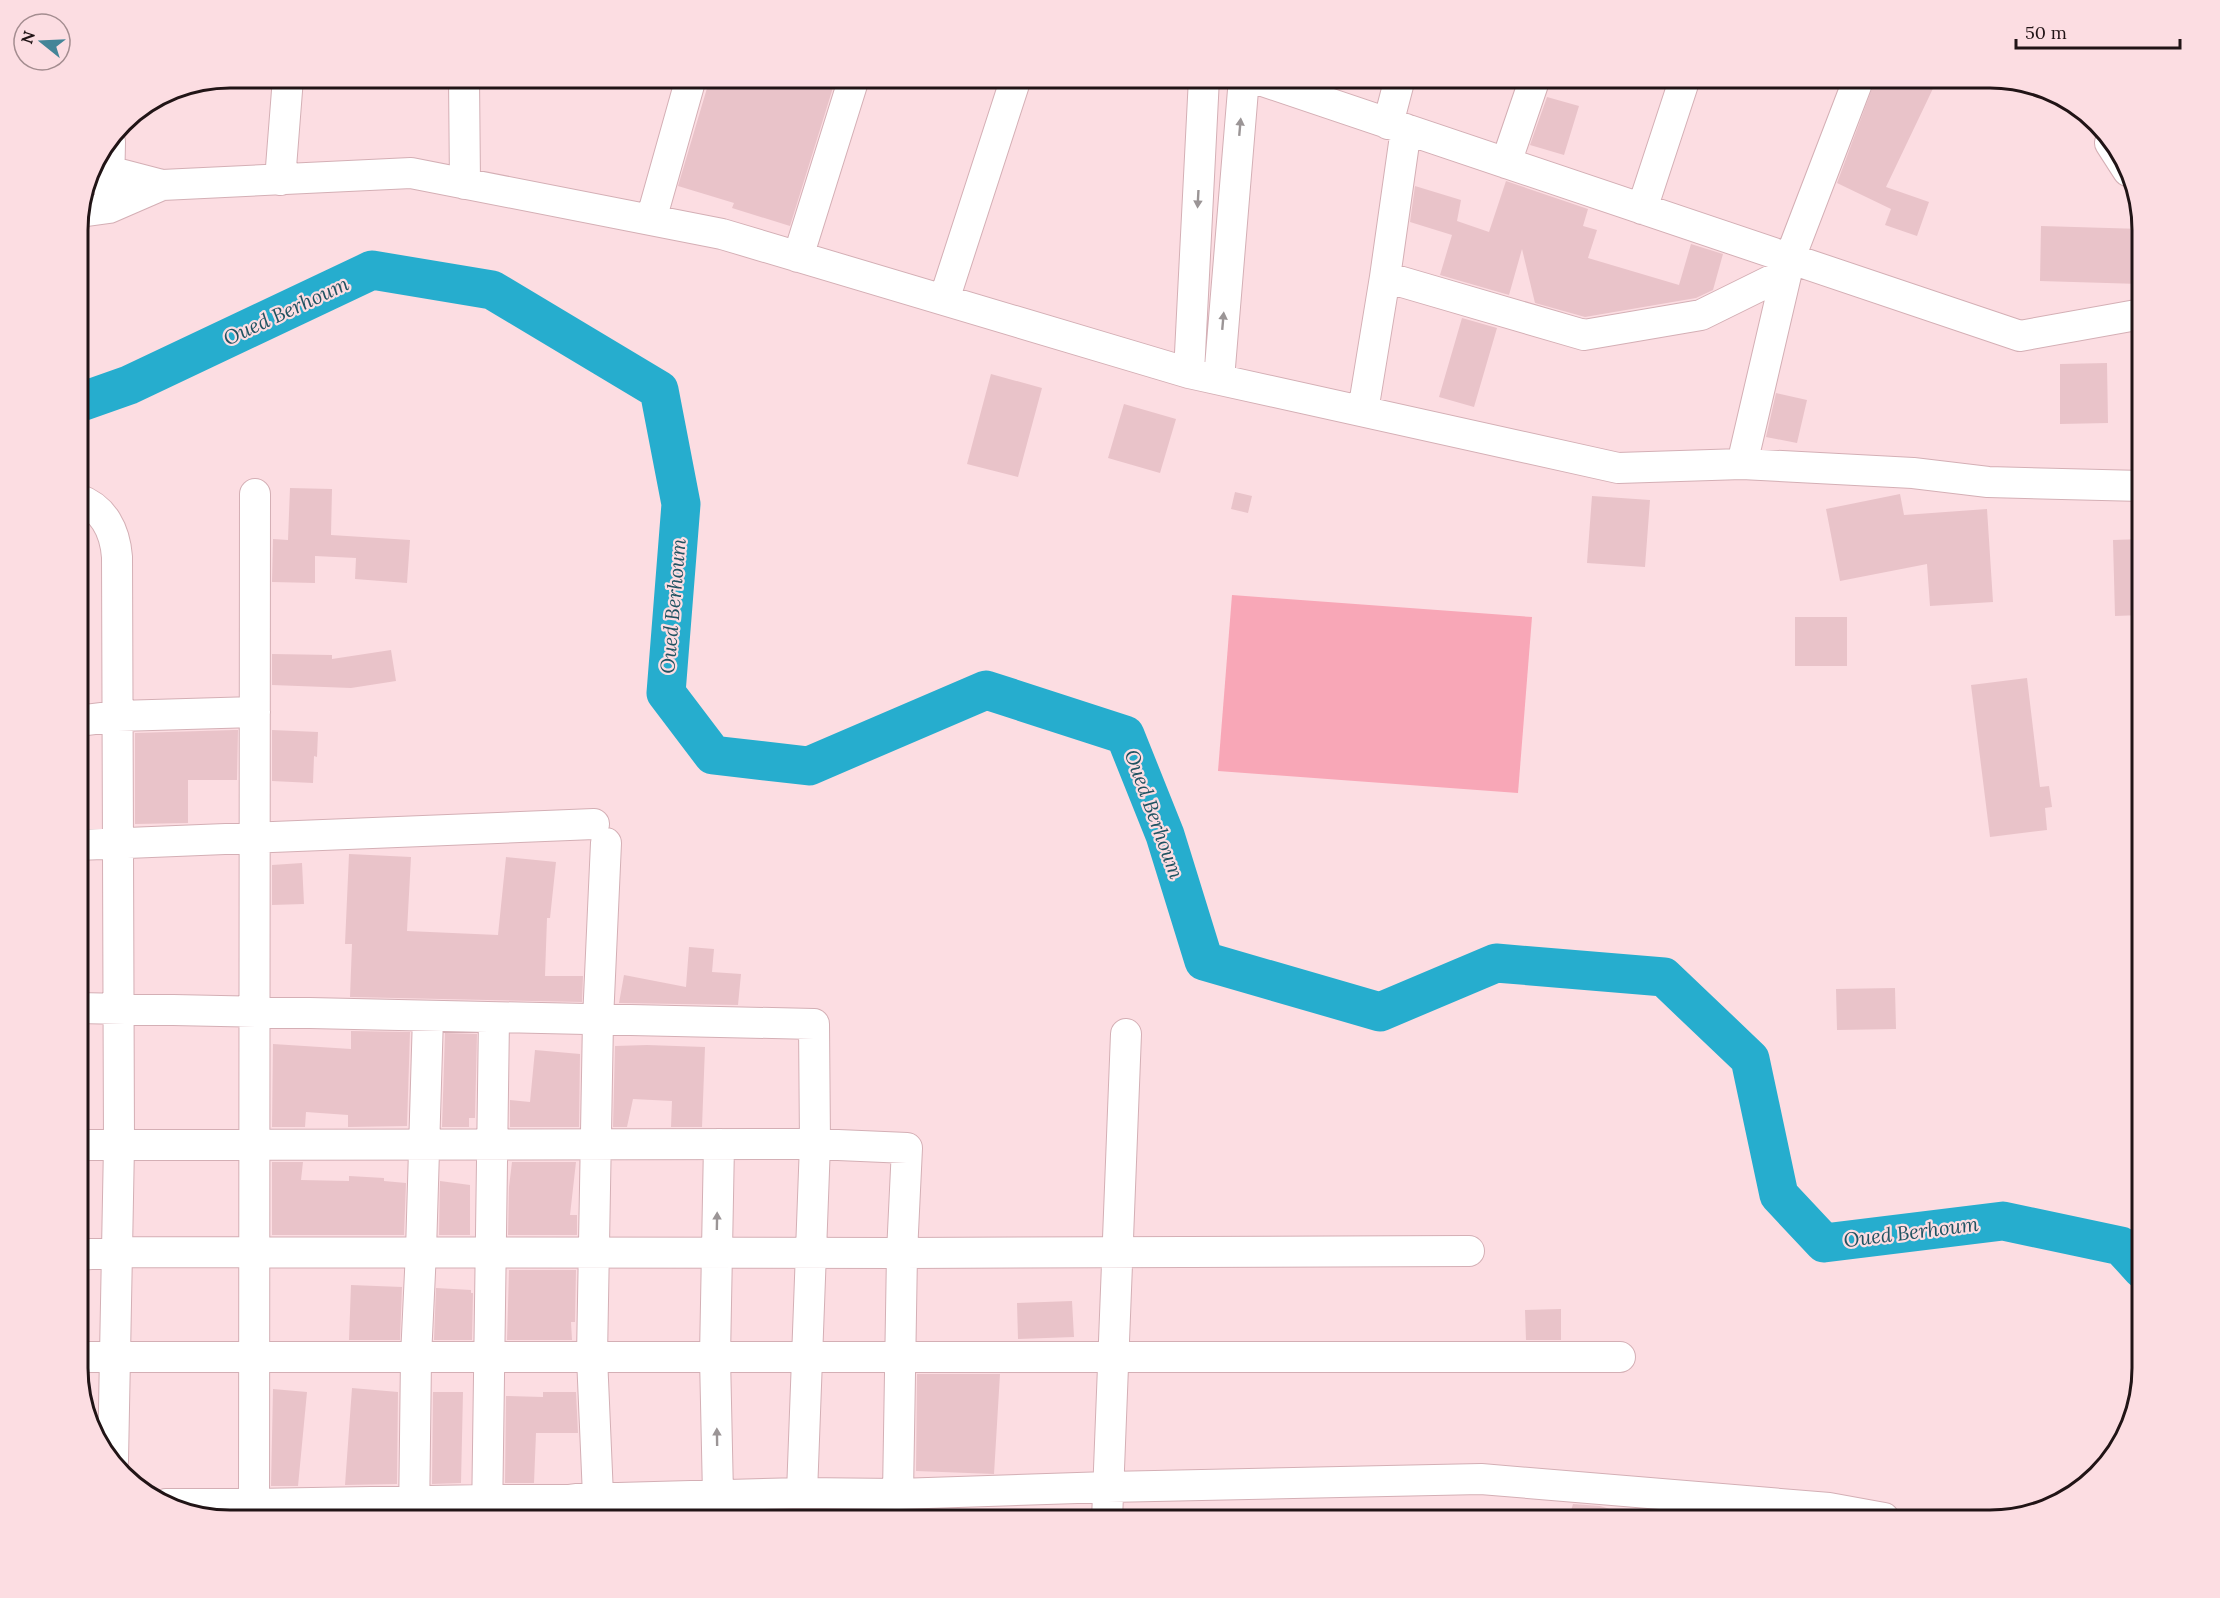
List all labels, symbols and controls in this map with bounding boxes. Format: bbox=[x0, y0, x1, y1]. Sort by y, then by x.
north arrow bbox=[12, 12, 72, 72]
scale bar bbox=[2016, 12, 2180, 50]
text: 50 m bbox=[2025, 21, 2067, 44]
text: N bbox=[16, 28, 39, 46]
one-way arrow bbox=[1235, 117, 1244, 136]
one-way arrow bbox=[1193, 190, 1203, 209]
water label: Oued Berhoum bbox=[219, 270, 353, 351]
one-way arrow bbox=[1219, 311, 1228, 330]
water label: Oued Berhoum bbox=[654, 537, 691, 675]
water label: Oued Berhoum bbox=[1120, 746, 1190, 882]
one-way arrow bbox=[713, 1211, 722, 1230]
water label: Oued Berhoum bbox=[1842, 1211, 1980, 1252]
one-way arrow bbox=[712, 1427, 721, 1446]

